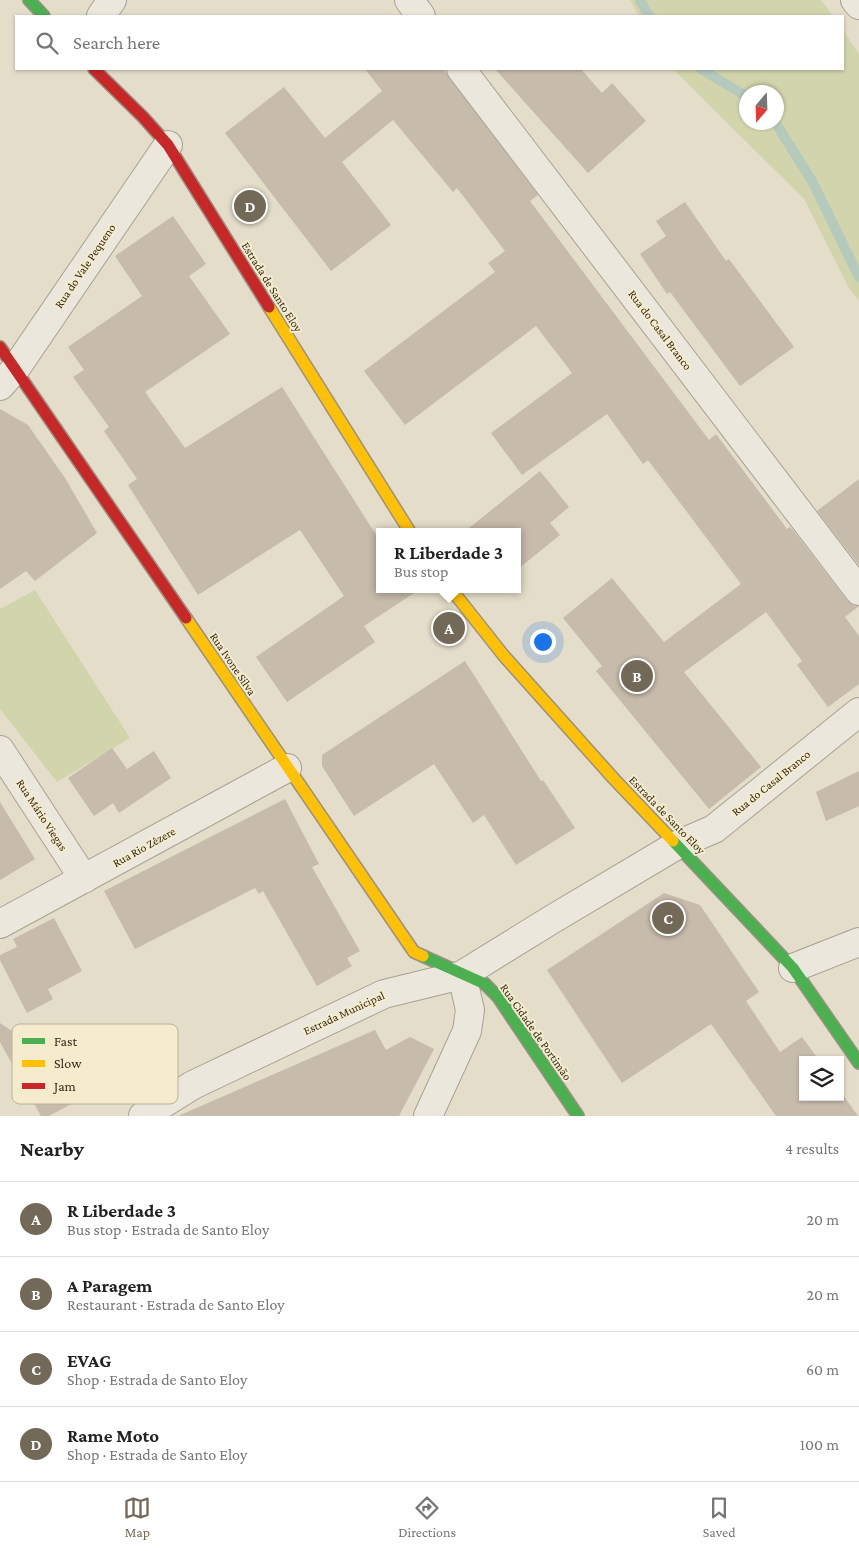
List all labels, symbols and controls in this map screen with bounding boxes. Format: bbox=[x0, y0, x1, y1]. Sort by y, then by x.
search box bbox=[15, 15, 844, 70]
icon: search bbox=[33, 29, 61, 57]
text: Search here bbox=[73, 32, 160, 53]
north arrow bbox=[739, 85, 784, 130]
pin: D bbox=[234, 187, 266, 225]
street label: Rua do Vale Pequeno bbox=[52, 221, 118, 311]
street label: Estrada de Santo Eloy bbox=[239, 239, 306, 335]
street label: Rua do Casal Branco bbox=[625, 287, 695, 373]
popup bbox=[376, 528, 521, 593]
text: R Liberdade 3 bbox=[394, 542, 503, 563]
text: Bus stop bbox=[394, 563, 448, 580]
pin: A bbox=[433, 609, 465, 647]
your location bbox=[530, 629, 556, 655]
street label: Rua Ivone Silva bbox=[207, 630, 259, 698]
pin: B bbox=[621, 657, 653, 695]
street label: Rua do Casal Branco bbox=[729, 747, 813, 819]
street label: Estrada de Santo Eloy bbox=[626, 773, 708, 857]
street label: Rua Mário Viegas bbox=[14, 776, 71, 854]
street label: Rua Rio Zêzere bbox=[110, 824, 178, 870]
pin: C bbox=[652, 899, 684, 937]
street label: Rua Cidade de Portimão bbox=[497, 981, 575, 1083]
street label: Estrada Municipal bbox=[301, 988, 387, 1038]
legend bbox=[12, 1024, 178, 1104]
text: Fast bbox=[54, 1033, 78, 1049]
text: Slow bbox=[54, 1055, 82, 1071]
map controls bbox=[799, 1056, 844, 1101]
button: layers bbox=[799, 1056, 844, 1101]
text: Jam bbox=[52, 1078, 76, 1094]
text: Nearby bbox=[20, 1137, 84, 1161]
text: 4 results bbox=[785, 1140, 839, 1157]
text: R Liberdade 3 bbox=[67, 1200, 176, 1221]
text: A bbox=[31, 1211, 41, 1228]
text: 20 m bbox=[806, 1211, 839, 1228]
text: Bus stop · Estrada de Santo Eloy bbox=[67, 1221, 269, 1238]
text: A Paragem bbox=[67, 1275, 152, 1296]
text: B bbox=[31, 1286, 41, 1303]
text: 20 m bbox=[806, 1286, 839, 1303]
text: Restaurant · Estrada de Santo Eloy bbox=[67, 1296, 285, 1313]
text: EVAG bbox=[67, 1350, 111, 1371]
text: C bbox=[31, 1361, 41, 1378]
text: 60 m bbox=[806, 1361, 839, 1378]
text: Shop · Estrada de Santo Eloy bbox=[67, 1371, 247, 1388]
text: Rame Moto bbox=[67, 1425, 159, 1446]
text: D bbox=[30, 1436, 42, 1453]
text: 100 m bbox=[800, 1436, 839, 1453]
text: Shop · Estrada de Santo Eloy bbox=[67, 1446, 247, 1463]
tab: Map bbox=[123, 1494, 151, 1540]
tab: Directions bbox=[398, 1494, 456, 1540]
tab: Saved bbox=[703, 1494, 736, 1540]

